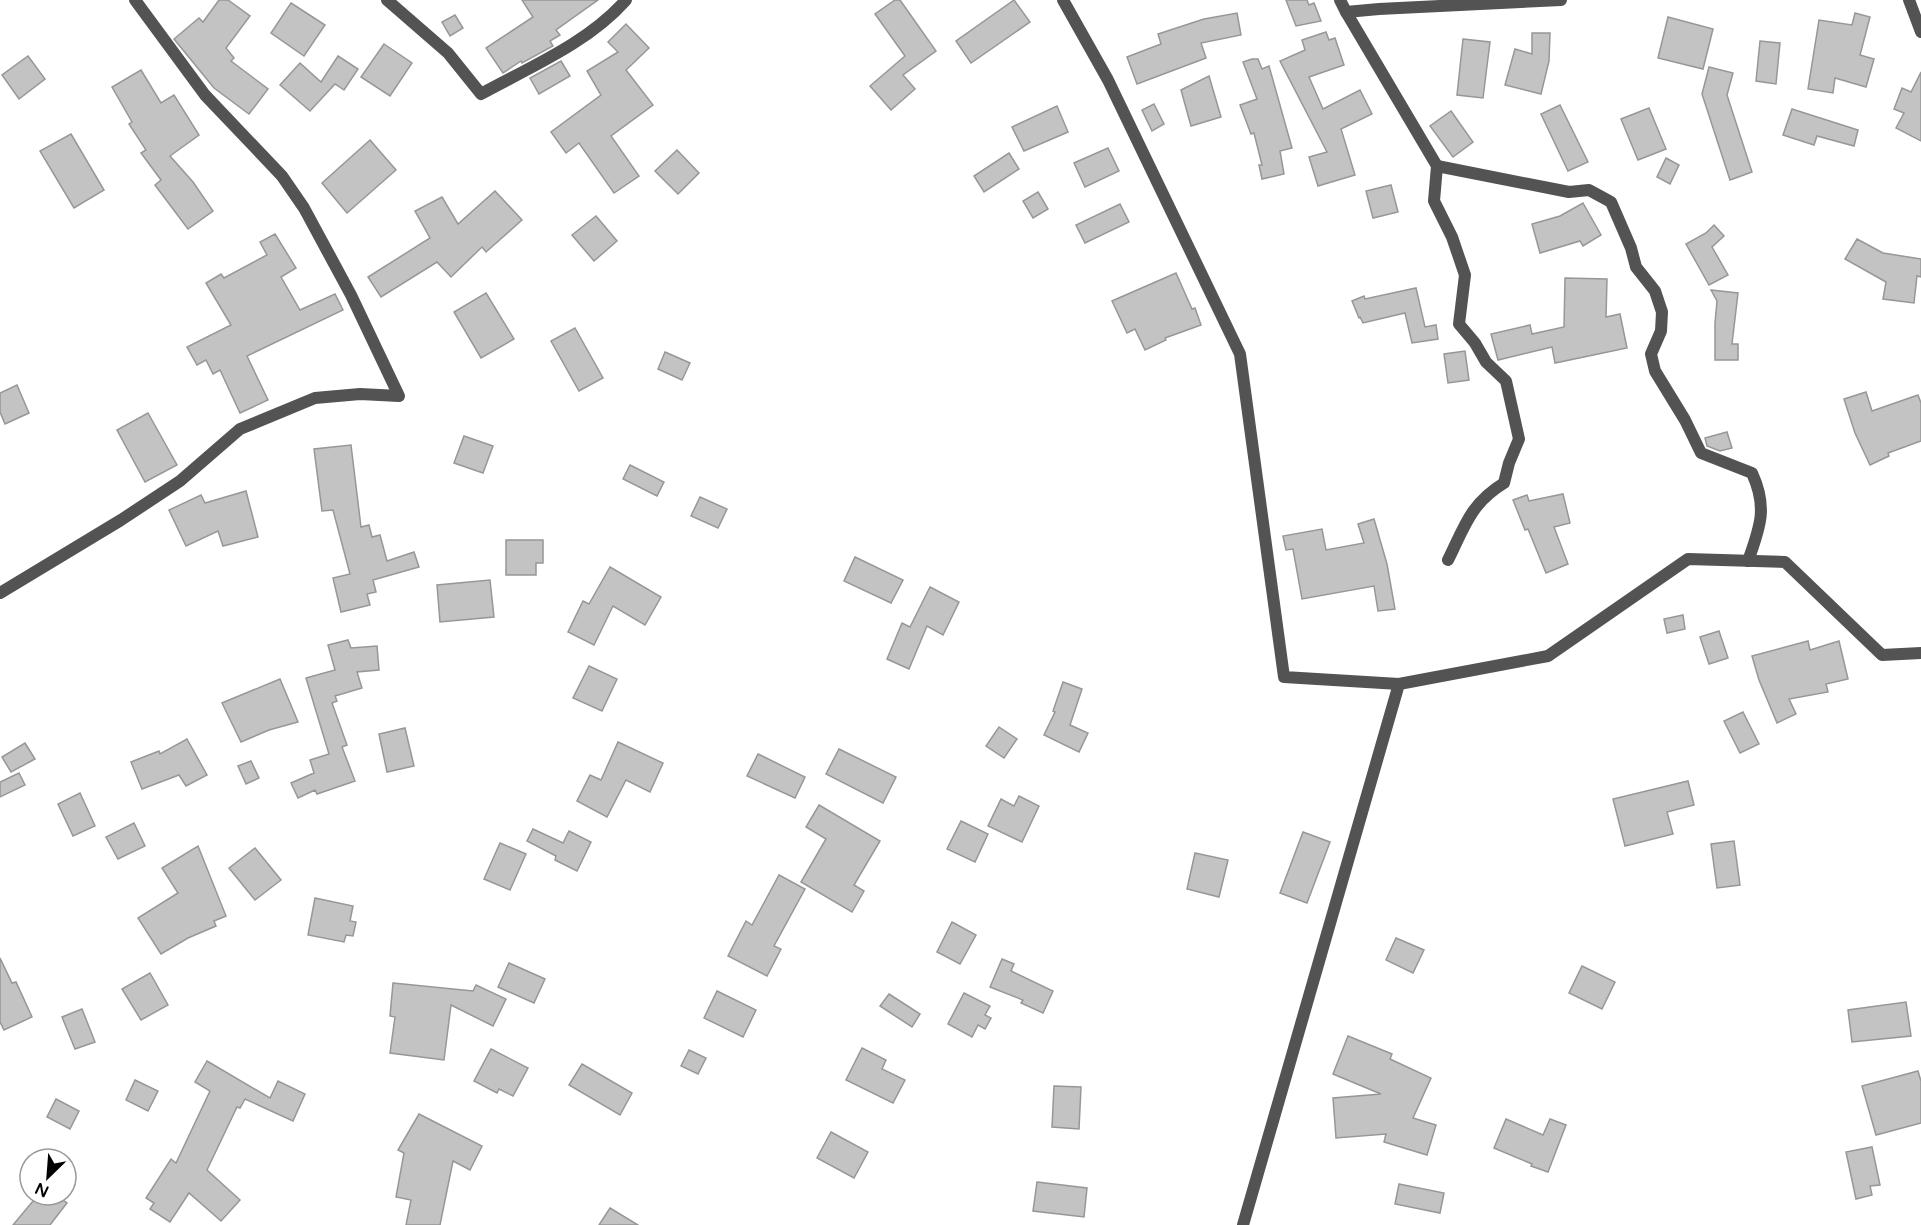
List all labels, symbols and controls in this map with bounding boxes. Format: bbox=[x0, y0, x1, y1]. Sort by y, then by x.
north arrow bbox=[18, 1147, 78, 1207]
text: N bbox=[32, 1178, 52, 1201]

